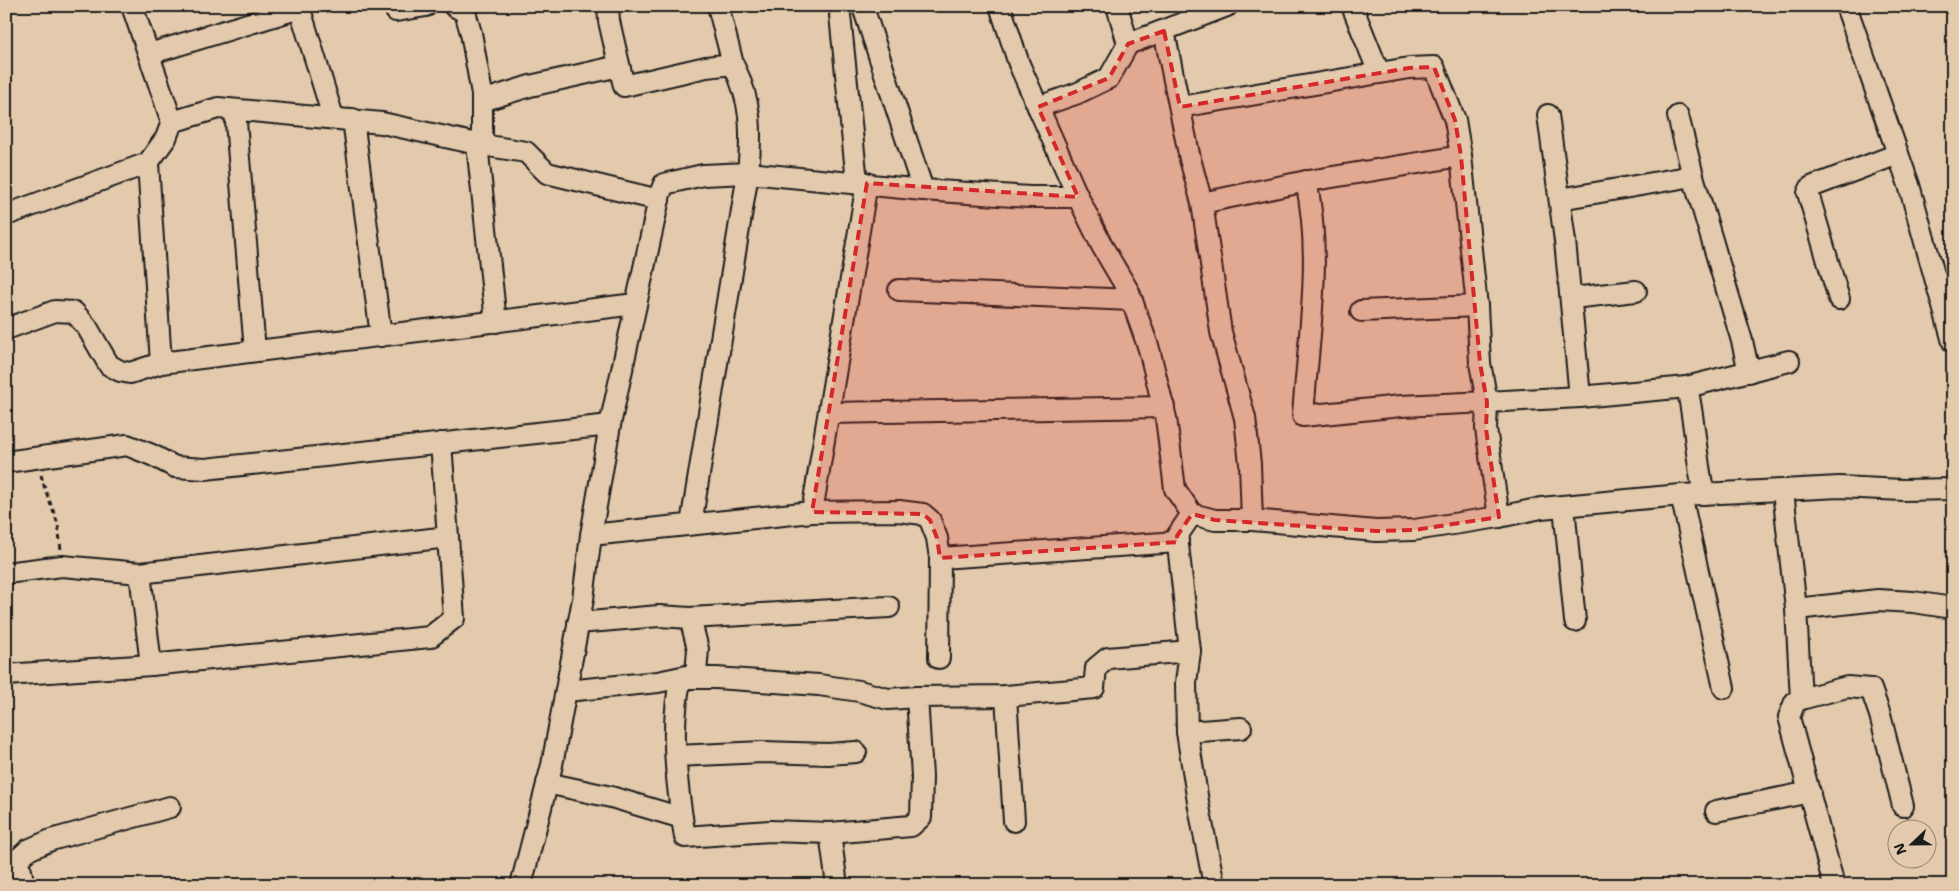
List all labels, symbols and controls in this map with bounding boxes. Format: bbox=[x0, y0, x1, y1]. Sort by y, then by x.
north arrow bbox=[1886, 818, 1936, 868]
text: N bbox=[1890, 840, 1910, 857]

